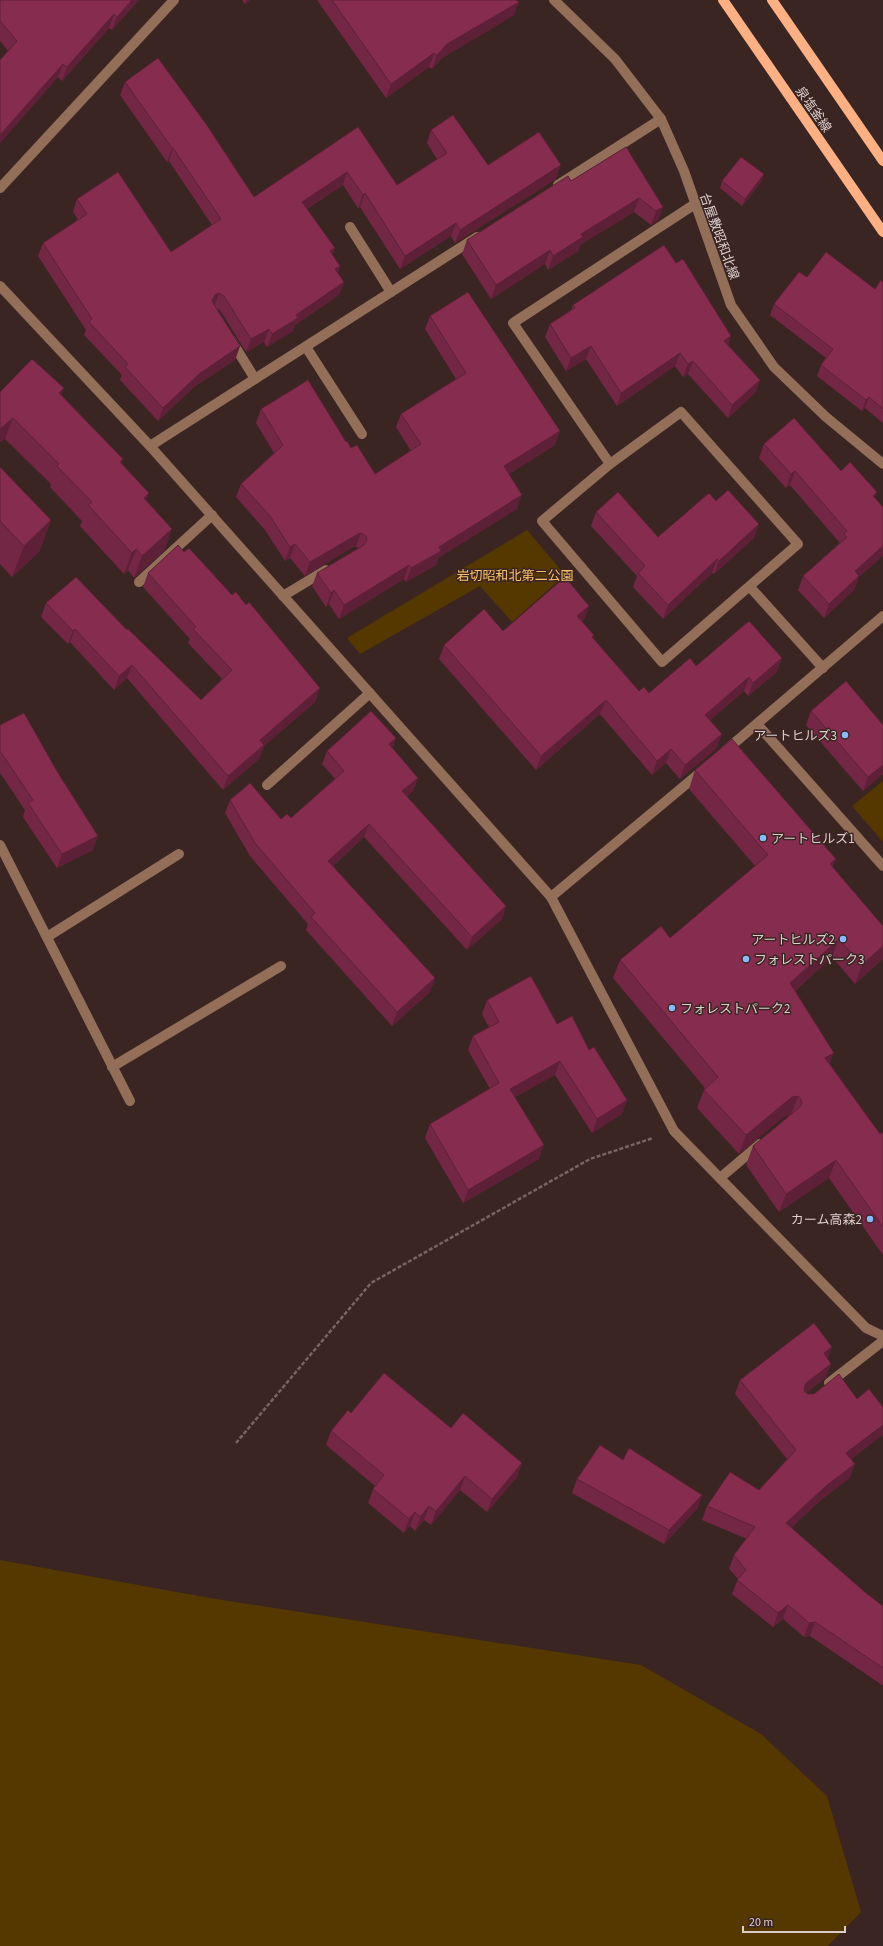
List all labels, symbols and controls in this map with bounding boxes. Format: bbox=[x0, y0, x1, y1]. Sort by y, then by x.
street label: 泉塩釜線 bbox=[791, 83, 835, 136]
street label: 台屋敷昭和北線 bbox=[695, 191, 743, 282]
park label: 岩切昭和北第二公園 bbox=[456, 567, 574, 585]
place label: アートヒルズ3 bbox=[753, 727, 837, 745]
marker: アートヒルズ3 bbox=[840, 730, 850, 740]
place label: アートヒルズ1 bbox=[771, 830, 855, 848]
marker: アートヒルズ1 bbox=[758, 833, 768, 843]
place label: アートヒルズ2 bbox=[751, 931, 835, 949]
marker: アートヒルズ2 bbox=[838, 934, 848, 944]
place label: フォレストパーク3 bbox=[754, 951, 864, 969]
marker: フォレストパーク3 bbox=[741, 954, 751, 964]
place label: フォレストパーク2 bbox=[680, 1000, 790, 1018]
marker: フォレストパーク2 bbox=[667, 1003, 677, 1013]
place label: カーム高森2 bbox=[791, 1211, 862, 1229]
marker: カーム高森2 bbox=[865, 1214, 875, 1224]
scale bar bbox=[743, 1908, 845, 1934]
text: 20 m bbox=[749, 1914, 773, 1931]

